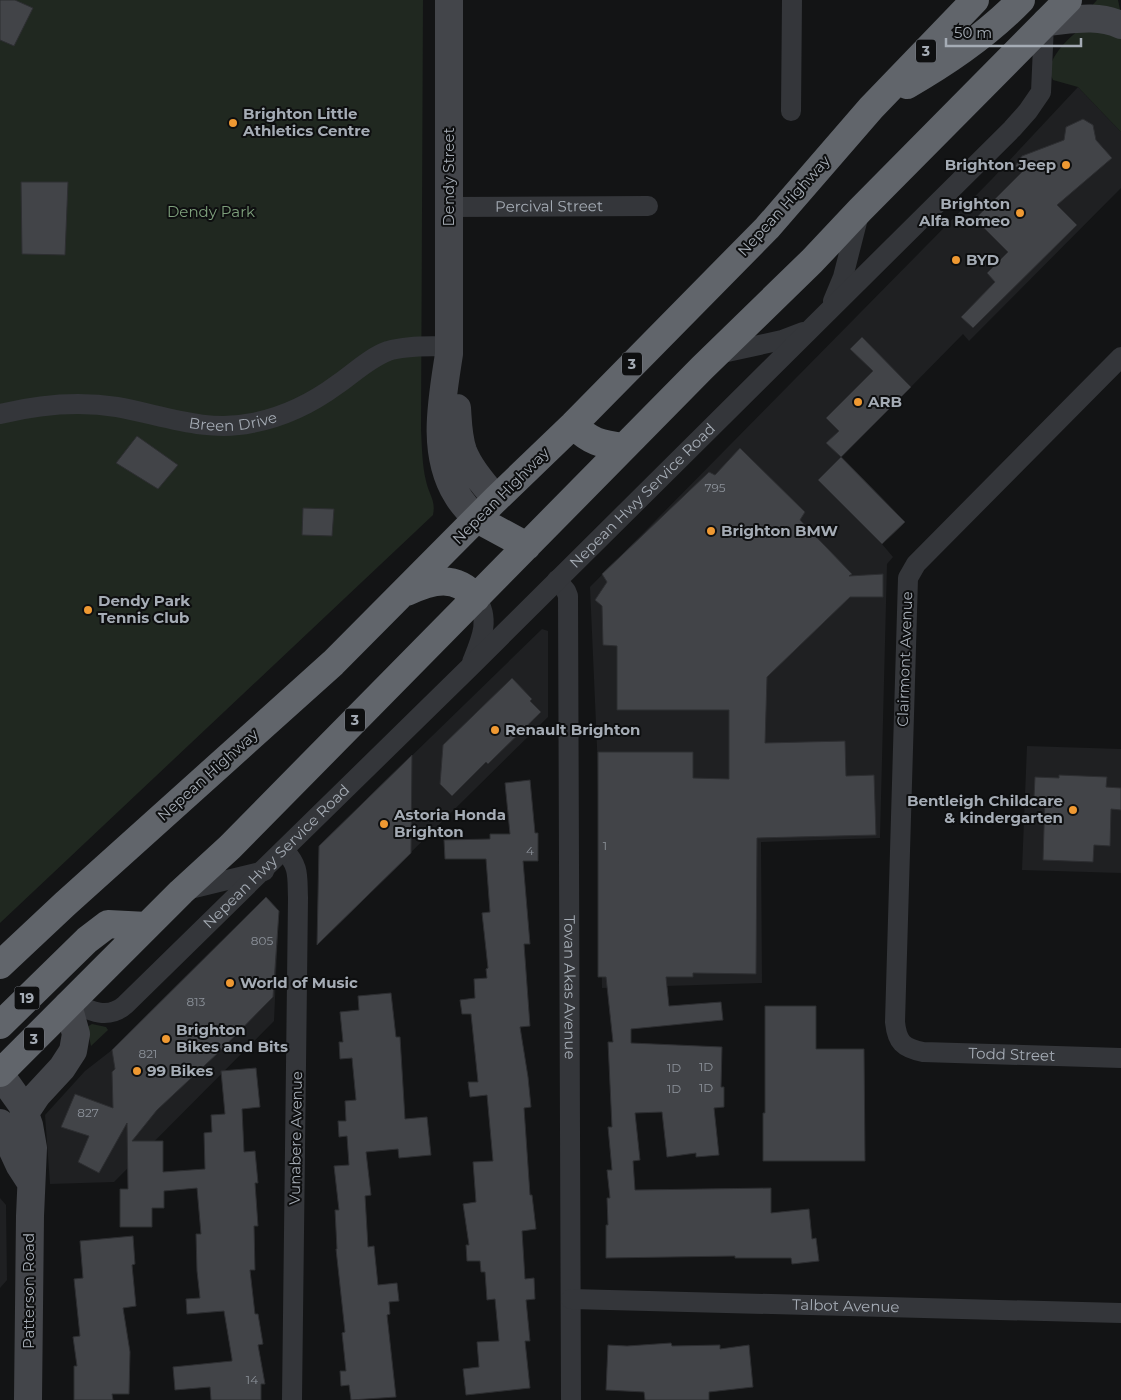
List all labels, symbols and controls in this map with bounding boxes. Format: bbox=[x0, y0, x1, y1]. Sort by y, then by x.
scale bar bbox=[946, 15, 1081, 47]
text: 50 m bbox=[954, 23, 992, 42]
road number: 3 bbox=[916, 40, 936, 62]
place label: Brighton Little Athletics Centre bbox=[242, 104, 370, 140]
marker: Brighton Little Athletics Centre bbox=[227, 117, 239, 129]
street label: Dendy Street bbox=[439, 127, 458, 227]
street label: Nepean Highway bbox=[733, 151, 835, 260]
place label: Brighton Jeep bbox=[945, 155, 1056, 174]
marker: Brighton Jeep bbox=[1060, 159, 1072, 171]
place label: Brighton Alfa Romeo bbox=[918, 194, 1010, 230]
street label: Percival Street bbox=[495, 196, 603, 216]
park label: Dendy Park bbox=[167, 202, 255, 221]
marker: Brighton Alfa Romeo bbox=[1014, 207, 1026, 219]
place label: BYD bbox=[966, 250, 999, 269]
marker: BYD bbox=[950, 254, 962, 266]
road number: 3 bbox=[622, 352, 642, 376]
place label: ARB bbox=[867, 392, 902, 411]
marker: ARB bbox=[852, 396, 864, 408]
street label: Breen Drive bbox=[188, 407, 279, 435]
street label: Nepean Hwy Service Road bbox=[565, 419, 719, 572]
street label: Nepean Highway bbox=[448, 443, 554, 548]
house number: 795 bbox=[704, 480, 726, 495]
place label: Brighton BMW bbox=[721, 521, 839, 540]
marker: Brighton BMW bbox=[705, 525, 717, 537]
place label: Dendy Park Tennis Club bbox=[98, 591, 190, 627]
street label: Clairmont Avenue bbox=[893, 591, 916, 727]
marker: Dendy Park Tennis Club bbox=[82, 604, 94, 616]
road number: 3 bbox=[345, 708, 365, 732]
place label: Renault Brighton bbox=[505, 720, 640, 739]
street label: Nepean Highway bbox=[153, 724, 263, 825]
marker: Renault Brighton bbox=[489, 724, 501, 736]
street label: Nepean Hwy Service Road bbox=[199, 780, 353, 932]
place label: Bentleigh Childcare & kindergarten bbox=[907, 791, 1063, 827]
marker: Bentleigh Childcare & kindergarten bbox=[1067, 804, 1079, 816]
place label: Astoria Honda Brighton bbox=[393, 805, 506, 841]
marker: Astoria Honda Brighton bbox=[378, 818, 390, 830]
house number: 1 bbox=[603, 838, 607, 853]
house number: 4 bbox=[526, 843, 534, 858]
street label: Tovan Akas Avenue bbox=[560, 915, 580, 1059]
house number: 805 bbox=[251, 933, 273, 948]
place label: World of Music bbox=[240, 973, 358, 992]
marker: World of Music bbox=[224, 977, 236, 989]
road number: 19 bbox=[15, 986, 40, 1010]
house number: 813 bbox=[187, 994, 206, 1009]
place label: Brighton Bikes and Bits bbox=[176, 1020, 288, 1056]
road number: 3 bbox=[24, 1028, 44, 1050]
marker: Brighton Bikes and Bits bbox=[160, 1033, 172, 1045]
street label: Todd Street bbox=[968, 1043, 1055, 1065]
house number: 821 bbox=[139, 1046, 157, 1061]
house number: 1D bbox=[699, 1059, 713, 1074]
house number: 1D bbox=[667, 1060, 681, 1075]
place label: 99 Bikes bbox=[147, 1061, 213, 1080]
marker: 99 Bikes bbox=[131, 1065, 143, 1077]
street label: Vunabere Avenue bbox=[285, 1071, 306, 1205]
house number: 1D bbox=[699, 1080, 713, 1095]
house number: 1D bbox=[667, 1081, 681, 1096]
house number: 827 bbox=[77, 1105, 99, 1120]
street label: Patterson Road bbox=[19, 1233, 38, 1349]
street label: Talbot Avenue bbox=[792, 1295, 900, 1316]
house number: 14 bbox=[246, 1372, 258, 1387]

